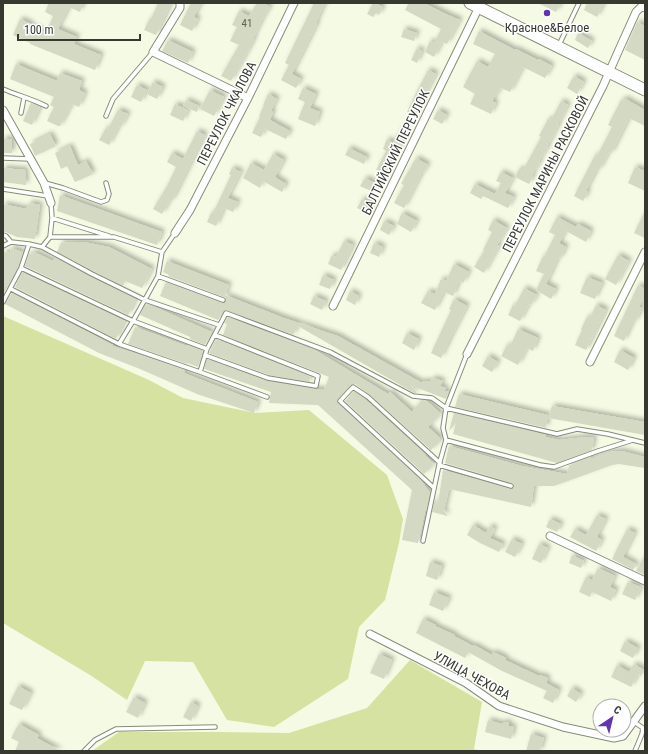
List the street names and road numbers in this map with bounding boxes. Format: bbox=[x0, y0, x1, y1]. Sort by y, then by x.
street label: ПЕРЕУЛОК ЧКАЛОВА bbox=[194, 59, 259, 168]
street label: БАЛТИЙСКИЙ ПЕРЕУЛОК bbox=[359, 87, 433, 217]
street label: ПЕРЕУЛОК МАРИНЫ РАСКОВОЙ bbox=[499, 93, 592, 255]
street label: УЛИЦА ЧЕХОВА bbox=[431, 648, 513, 703]

